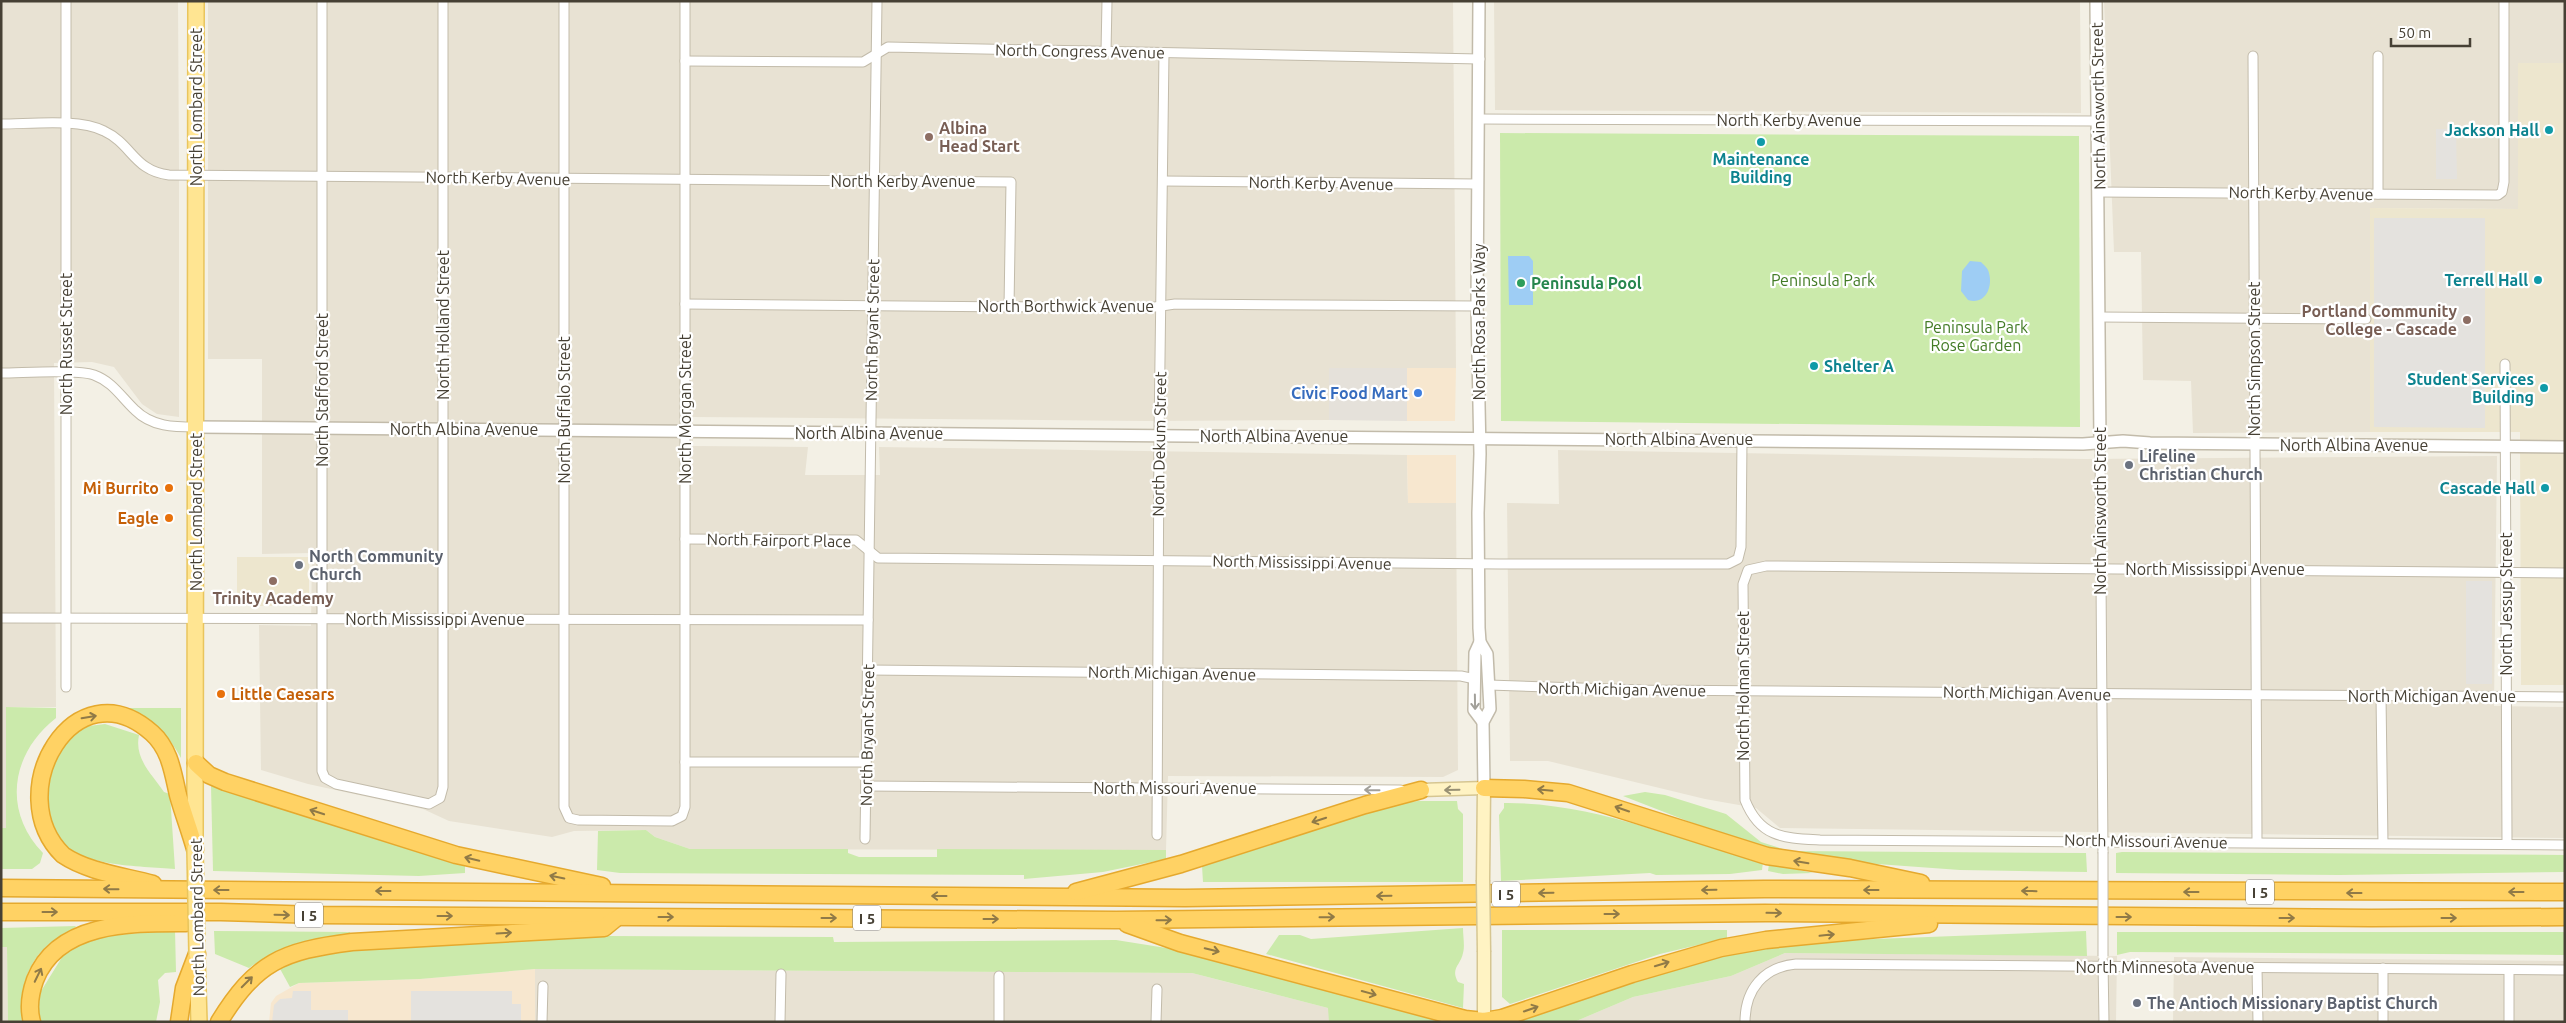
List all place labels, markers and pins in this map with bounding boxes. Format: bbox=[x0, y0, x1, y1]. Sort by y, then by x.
place label: Albina Head Start bbox=[939, 119, 1020, 155]
place label: Jackson Hall bbox=[2445, 121, 2539, 139]
marker: Jackson Hall bbox=[2543, 124, 2555, 136]
marker: Albina Head Start bbox=[923, 131, 935, 143]
marker: Maintenance Building bbox=[1755, 136, 1767, 148]
place label: Maintenance Building bbox=[1713, 150, 1809, 186]
place label: Terrell Hall bbox=[2445, 271, 2528, 289]
place label: Peninsula Pool bbox=[1531, 274, 1642, 292]
marker: Terrell Hall bbox=[2532, 274, 2544, 286]
marker: Peninsula Pool bbox=[1515, 277, 1527, 289]
place label: Portland Community College - Cascade bbox=[2302, 302, 2457, 338]
marker: Portland Community College - Cascade bbox=[2461, 314, 2473, 326]
place label: Shelter A bbox=[1824, 357, 1895, 375]
marker: Shelter A bbox=[1808, 360, 1820, 372]
place label: Student Services Building bbox=[2407, 370, 2534, 406]
marker: Student Services Building bbox=[2538, 382, 2550, 394]
place label: Civic Food Mart bbox=[1291, 384, 1408, 402]
marker: Civic Food Mart bbox=[1412, 387, 1424, 399]
place label: Lifeline Christian Church bbox=[2139, 447, 2263, 483]
marker: Lifeline Christian Church bbox=[2123, 459, 2135, 471]
place label: Mi Burrito bbox=[83, 479, 159, 497]
place label: Cascade Hall bbox=[2440, 479, 2535, 497]
marker: Mi Burrito bbox=[163, 482, 175, 494]
marker: Cascade Hall bbox=[2539, 482, 2551, 494]
place label: Eagle bbox=[117, 509, 159, 527]
marker: Eagle bbox=[163, 512, 175, 524]
place label: North Community Church bbox=[309, 547, 444, 583]
marker: North Community Church bbox=[293, 559, 305, 571]
marker: Trinity Academy bbox=[267, 575, 279, 587]
place label: Trinity Academy bbox=[212, 589, 334, 607]
place label: Little Caesars bbox=[231, 685, 335, 703]
marker: Little Caesars bbox=[215, 688, 227, 700]
place label: The Antioch Missionary Baptist Church bbox=[2147, 994, 2438, 1012]
marker: The Antioch Missionary Baptist Church bbox=[2131, 997, 2143, 1009]

